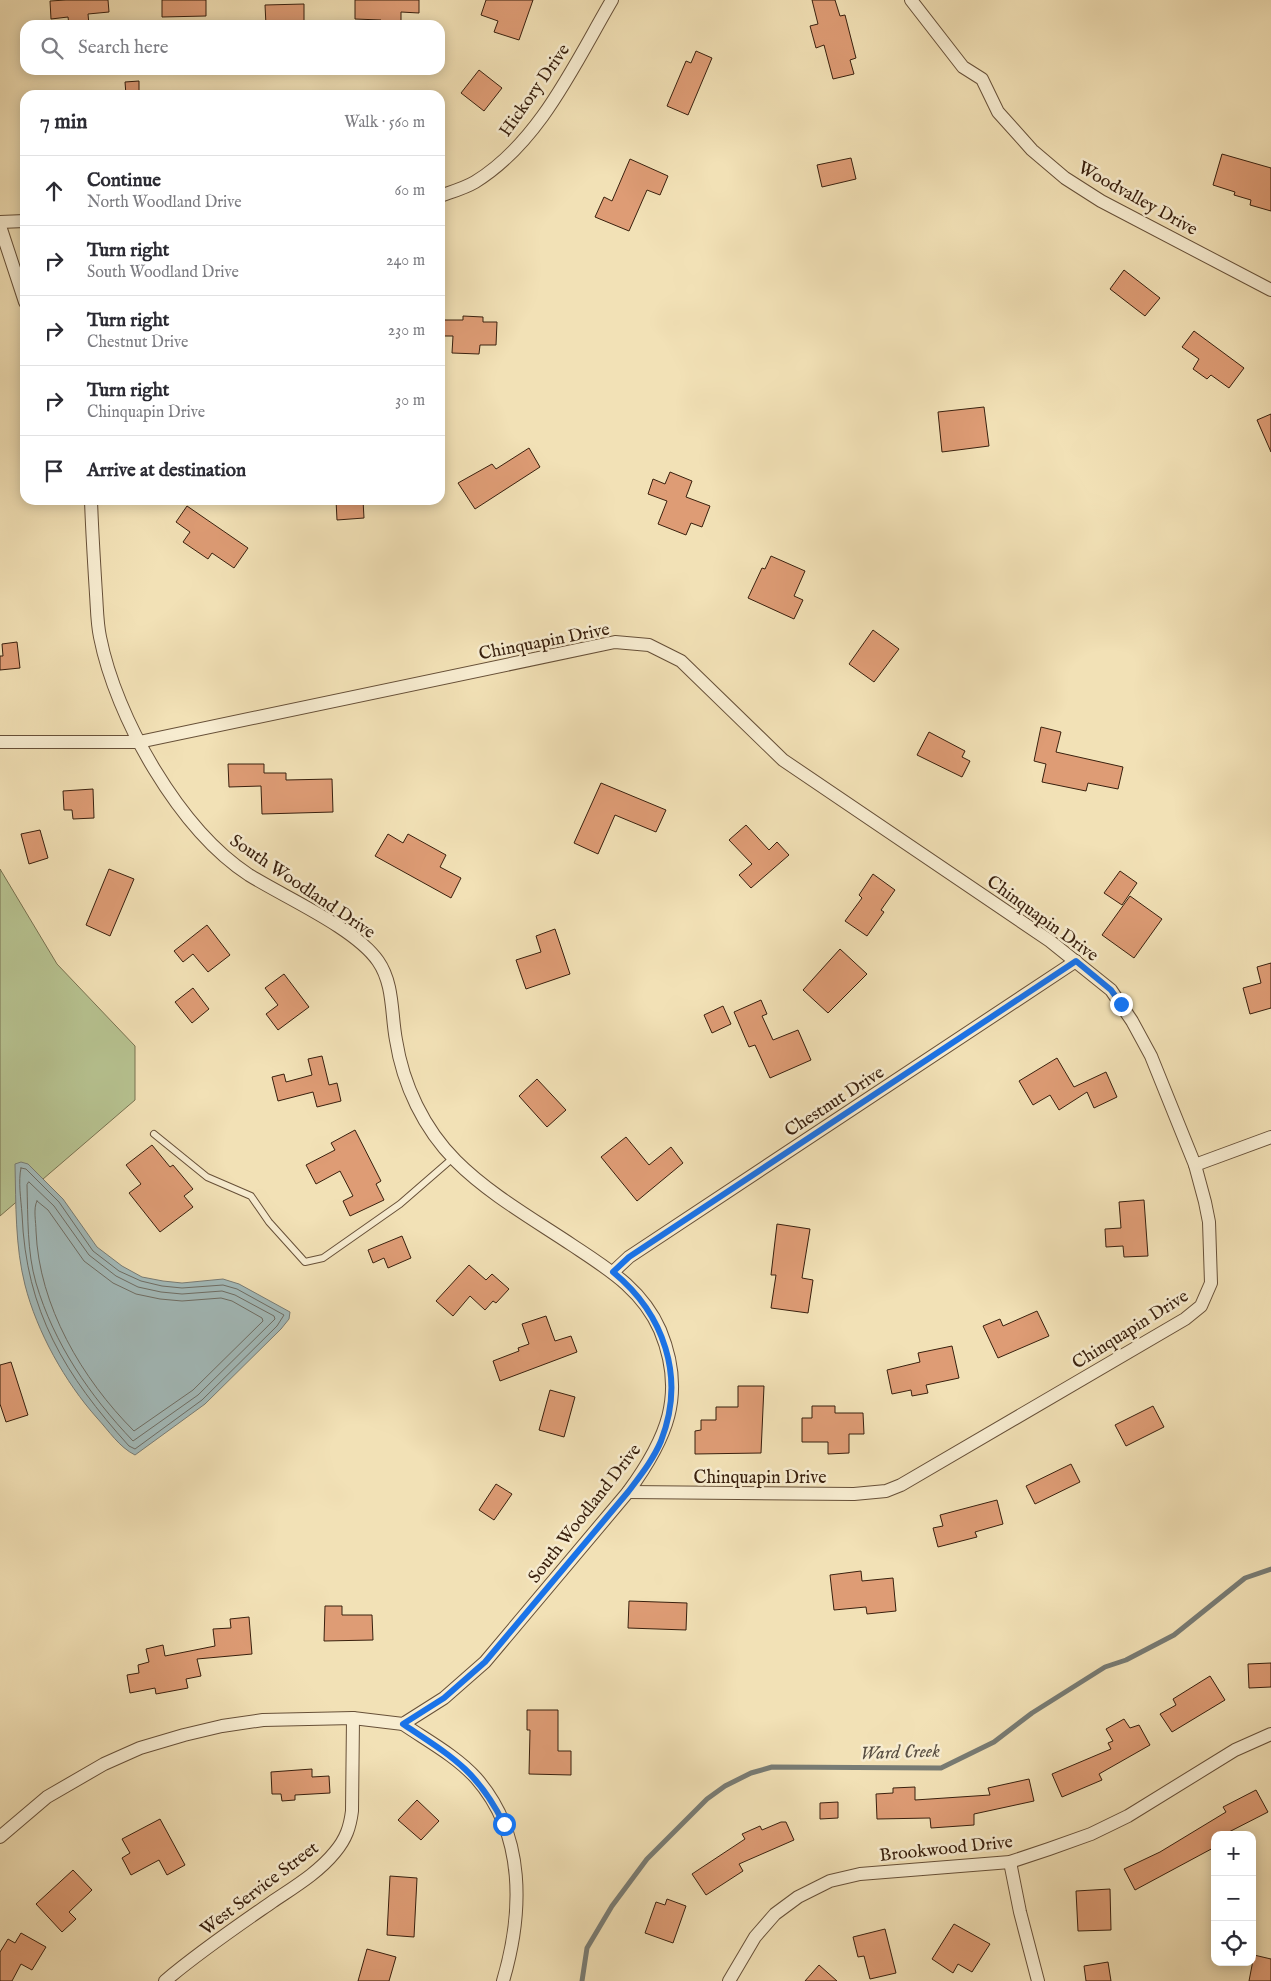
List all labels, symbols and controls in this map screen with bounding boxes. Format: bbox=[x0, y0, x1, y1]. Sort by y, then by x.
search box bbox=[20, 20, 445, 75]
icon: search bbox=[38, 34, 66, 62]
text: Search here bbox=[78, 36, 169, 60]
street label: Hickory Drive bbox=[495, 40, 576, 142]
text: 7 min bbox=[40, 109, 87, 136]
text: Walk · 560 m bbox=[344, 113, 425, 133]
street label: Woodvalley Drive bbox=[1073, 157, 1201, 242]
text: Continue bbox=[87, 169, 161, 193]
icon: ahead bbox=[40, 177, 68, 205]
text: 60 m bbox=[395, 181, 425, 201]
text: North Woodland Drive bbox=[87, 193, 242, 213]
text: Turn right bbox=[87, 239, 169, 263]
icon: right bbox=[40, 247, 68, 275]
text: 240 m bbox=[386, 251, 425, 271]
text: South Woodland Drive bbox=[87, 263, 239, 283]
text: Turn right bbox=[87, 309, 169, 333]
icon: right bbox=[40, 317, 68, 345]
text: 230 m bbox=[388, 321, 425, 341]
text: Chestnut Drive bbox=[87, 333, 188, 353]
text: Turn right bbox=[87, 379, 169, 403]
icon: right bbox=[40, 387, 68, 415]
text: 30 m bbox=[395, 391, 425, 411]
text: Chinquapin Drive bbox=[87, 403, 205, 423]
icon: arrive bbox=[40, 457, 68, 485]
text: Arrive at destination bbox=[87, 459, 246, 483]
street label: Chinquapin Drive bbox=[477, 619, 612, 666]
street label: South Woodland Drive bbox=[225, 830, 379, 945]
street label: Chinquapin Drive bbox=[982, 871, 1103, 968]
route end bbox=[1110, 993, 1133, 1016]
street label: Chestnut Drive bbox=[781, 1062, 889, 1143]
street label: Chinquapin Drive bbox=[1068, 1285, 1193, 1375]
street label: South Woodland Drive bbox=[524, 1440, 647, 1588]
street label: Chinquapin Drive bbox=[694, 1467, 826, 1490]
water label: Ward Creek bbox=[860, 1740, 941, 1766]
route start bbox=[493, 1813, 516, 1836]
street label: Brookwood Drive bbox=[878, 1831, 1014, 1868]
map controls bbox=[1211, 1831, 1256, 1966]
button: + bbox=[1211, 1831, 1256, 1876]
street label: West Service Street bbox=[196, 1837, 324, 1941]
button: − bbox=[1211, 1876, 1256, 1921]
button: locate bbox=[1211, 1921, 1256, 1966]

